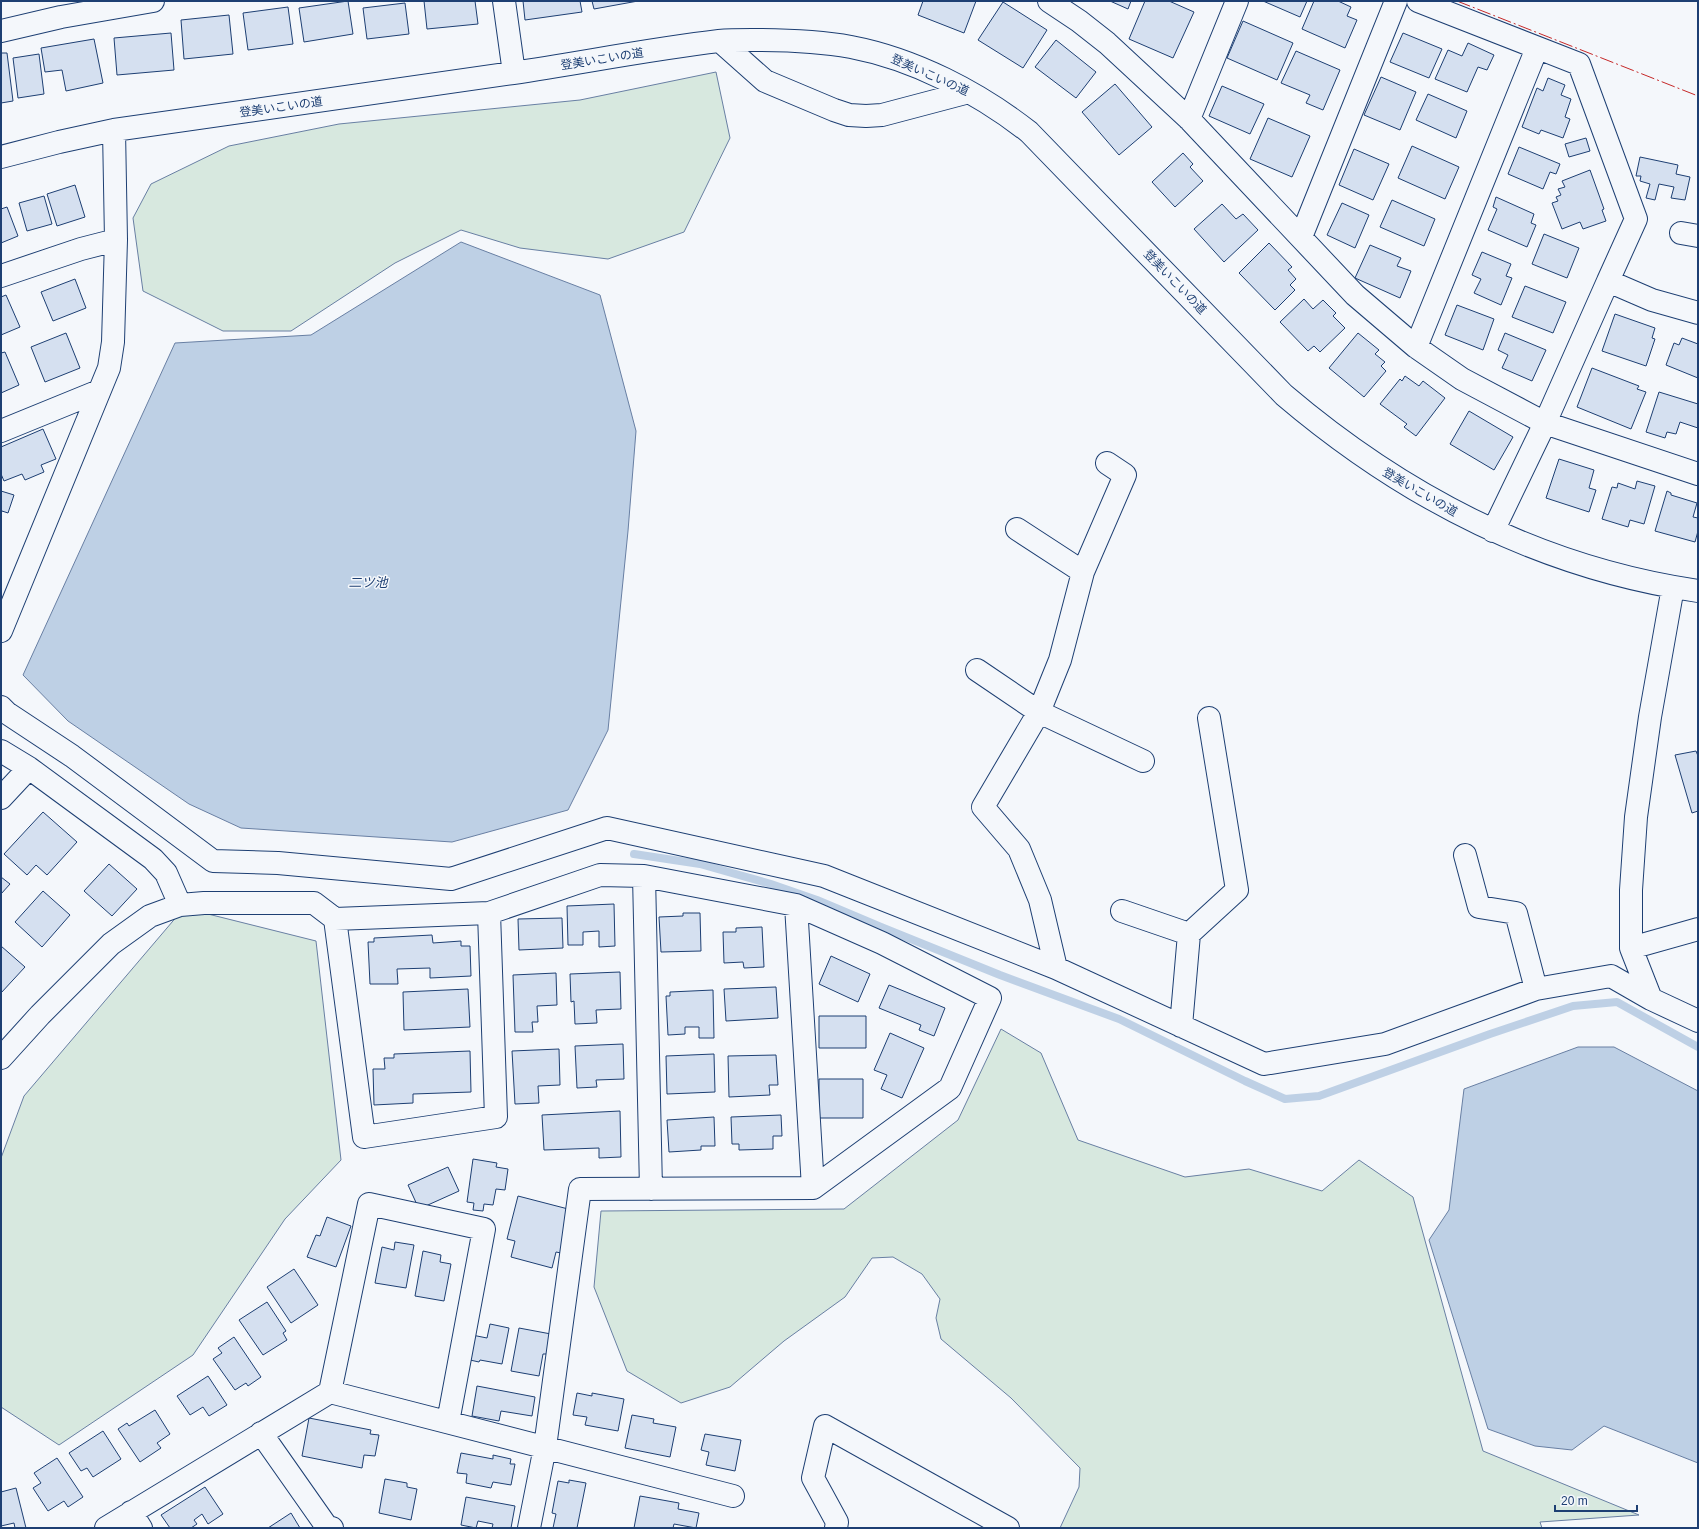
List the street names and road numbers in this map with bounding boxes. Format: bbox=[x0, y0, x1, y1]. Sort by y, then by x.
street label: 登美いこいの道 bbox=[559, 46, 645, 72]
street label: 登美いこいの道 bbox=[889, 52, 971, 98]
street label: 登美いこいの道 bbox=[238, 94, 324, 120]
street label: 登美いこいの道 bbox=[1141, 247, 1209, 317]
street label: 登美いこいの道 bbox=[1380, 465, 1460, 519]

